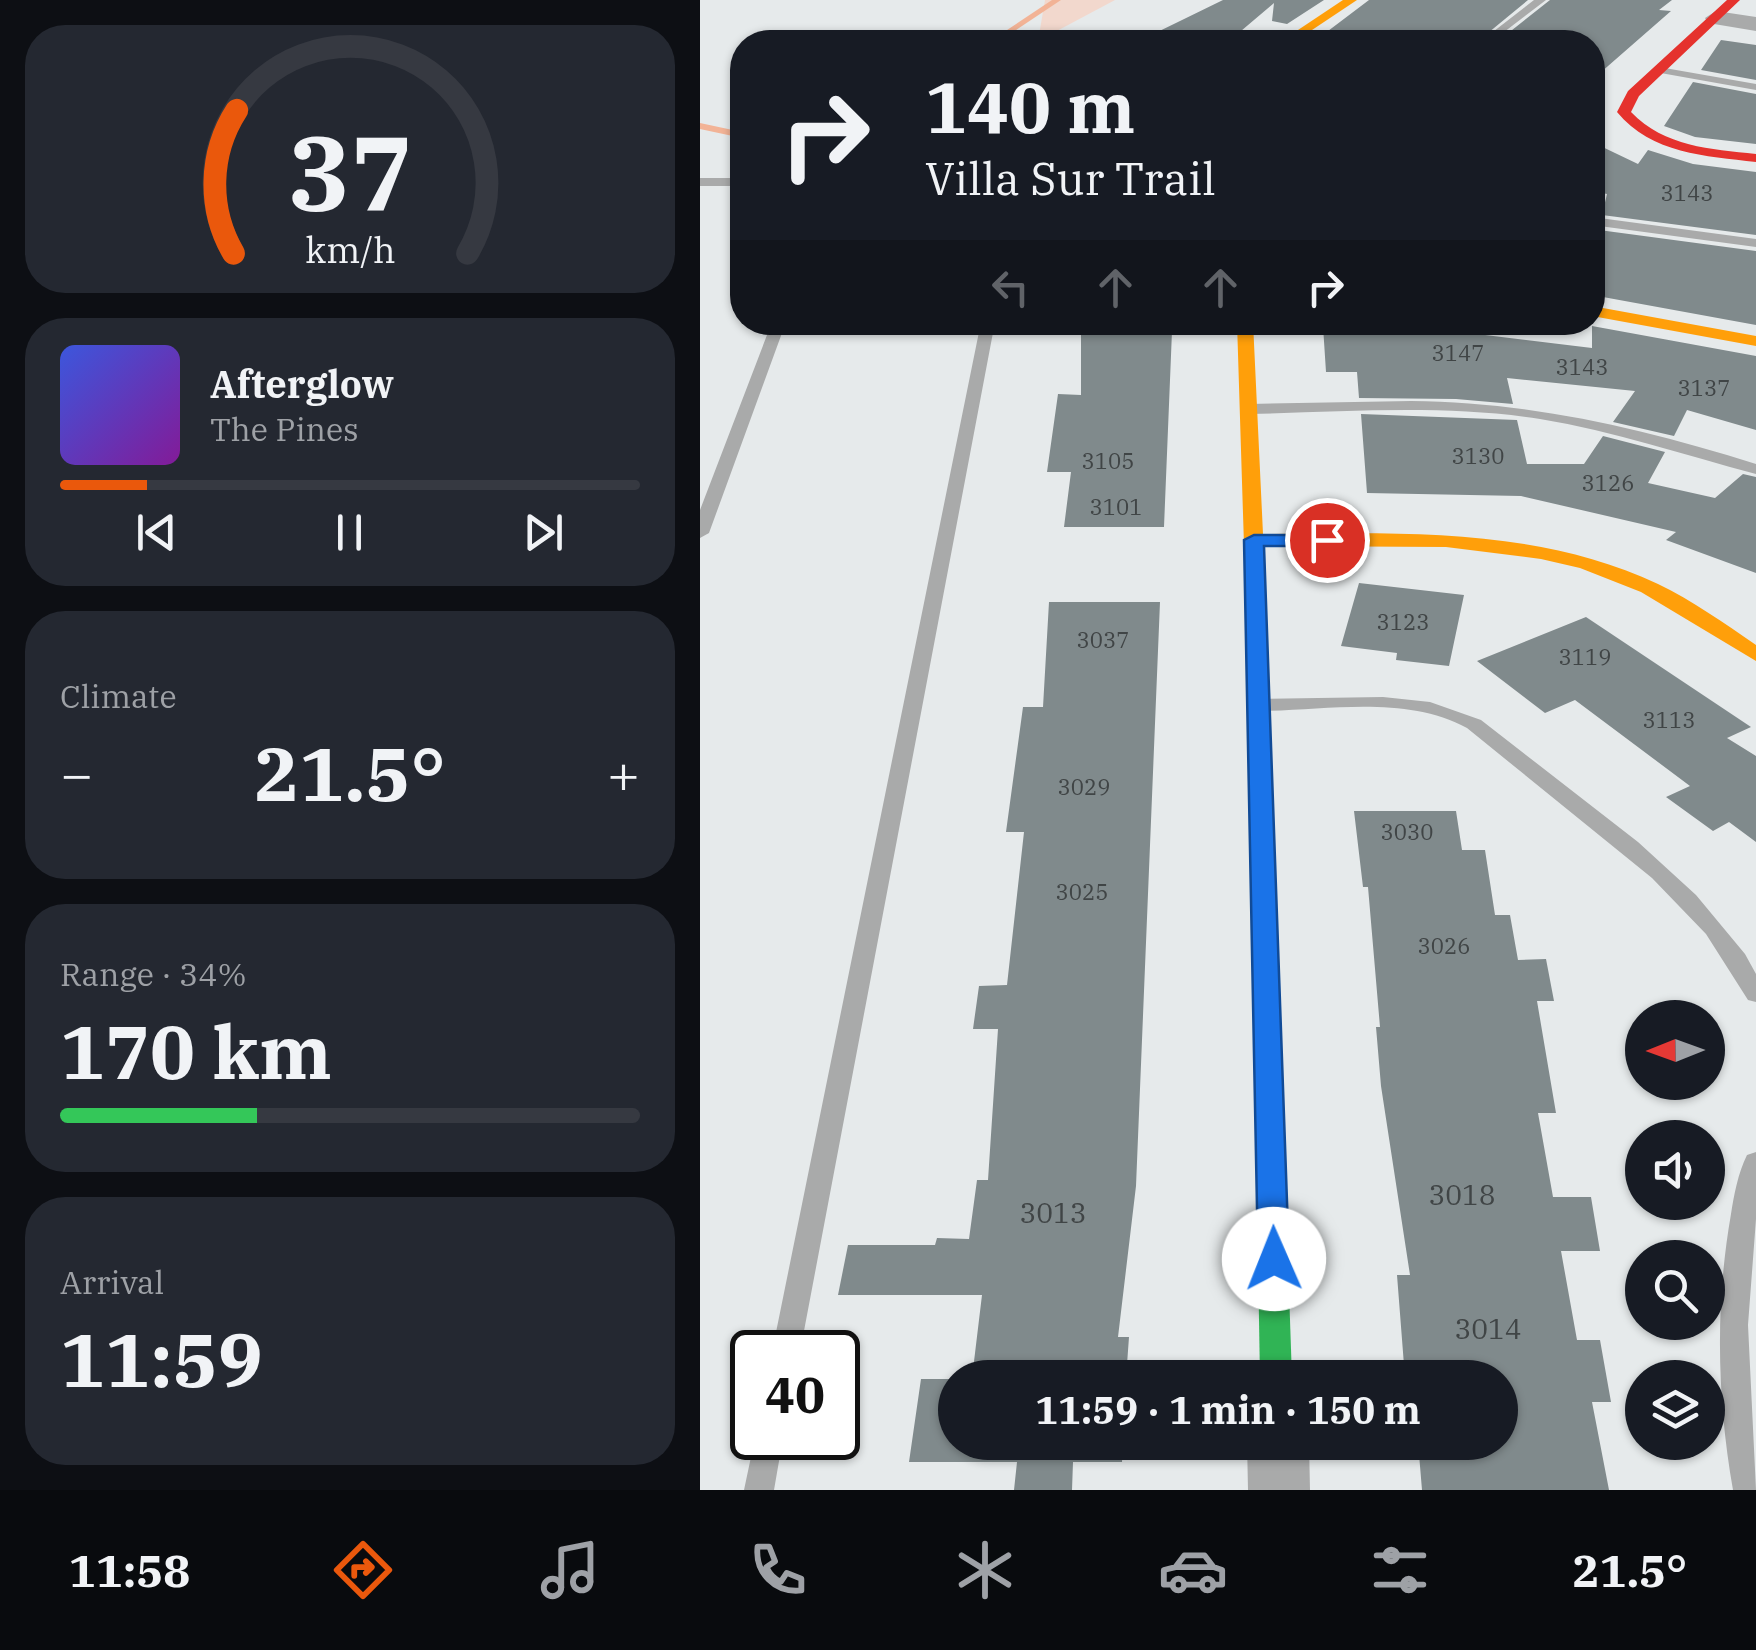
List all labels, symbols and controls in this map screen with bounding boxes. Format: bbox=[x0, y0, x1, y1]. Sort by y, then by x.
text: 140 m bbox=[925, 61, 1135, 152]
icon: right bbox=[760, 70, 890, 200]
text: 37 bbox=[288, 104, 412, 240]
text: Villa Sur Trail bbox=[925, 149, 1216, 207]
house number: 3143 bbox=[1661, 178, 1713, 207]
text: km/h bbox=[305, 226, 395, 273]
icon: left bbox=[983, 260, 1038, 315]
icon: ahead bbox=[1088, 260, 1143, 315]
icon: ahead bbox=[1193, 260, 1248, 315]
icon: right bbox=[1298, 260, 1353, 315]
house number: 3147 bbox=[1432, 338, 1484, 367]
house number: 3143 bbox=[1556, 352, 1608, 381]
text: Afterglow bbox=[210, 359, 394, 408]
house number: 3137 bbox=[1678, 373, 1730, 402]
text: The Pines bbox=[210, 408, 359, 450]
house number: 3130 bbox=[1452, 441, 1504, 470]
house number: 3105 bbox=[1082, 446, 1134, 475]
house number: 3126 bbox=[1582, 468, 1634, 497]
house number: 3101 bbox=[1090, 492, 1142, 521]
pin bbox=[1285, 498, 1370, 583]
icon: previous bbox=[129, 505, 184, 560]
icon: pause bbox=[322, 505, 377, 560]
icon: next bbox=[516, 505, 571, 560]
icon: arrive bbox=[1300, 513, 1355, 568]
house number: 3123 bbox=[1377, 607, 1429, 636]
house number: 3037 bbox=[1077, 625, 1129, 654]
house number: 3119 bbox=[1559, 642, 1611, 671]
text: Climate bbox=[60, 675, 177, 717]
house number: 3113 bbox=[1643, 705, 1695, 734]
text: 21.5° bbox=[254, 724, 446, 822]
text: − bbox=[60, 738, 93, 809]
text: + bbox=[607, 738, 640, 809]
house number: 3029 bbox=[1058, 772, 1110, 801]
house number: 3030 bbox=[1381, 817, 1433, 846]
house number: 3025 bbox=[1056, 877, 1108, 906]
house number: 3026 bbox=[1418, 931, 1470, 960]
text: Range · 34% bbox=[60, 953, 247, 995]
north arrow bbox=[1625, 1000, 1725, 1100]
map controls bbox=[1625, 1000, 1725, 1460]
text: 170 km bbox=[60, 1002, 332, 1100]
button: sound bbox=[1625, 1120, 1725, 1220]
house number: 3018 bbox=[1428, 1176, 1496, 1213]
house number: 3013 bbox=[1019, 1194, 1087, 1231]
position arrow bbox=[1222, 1207, 1326, 1311]
button: search bbox=[1625, 1240, 1725, 1340]
text: Arrival bbox=[60, 1261, 164, 1303]
text: 11:59 bbox=[60, 1310, 263, 1408]
house number: 3014 bbox=[1454, 1310, 1522, 1347]
speed limit sign: 40 bbox=[730, 1330, 860, 1460]
button: layers bbox=[1625, 1360, 1725, 1460]
text: 11:59 · 1 min · 150 m bbox=[1035, 1385, 1421, 1434]
icon: directions bbox=[328, 1535, 398, 1605]
icon: music bbox=[535, 1535, 605, 1605]
icon: phone bbox=[743, 1535, 813, 1605]
icon: climate bbox=[950, 1535, 1020, 1605]
icon: car bbox=[1158, 1535, 1228, 1605]
icon: filters bbox=[1365, 1535, 1435, 1605]
text: 11:58 bbox=[69, 1541, 190, 1599]
text: 21.5° bbox=[1572, 1541, 1687, 1599]

